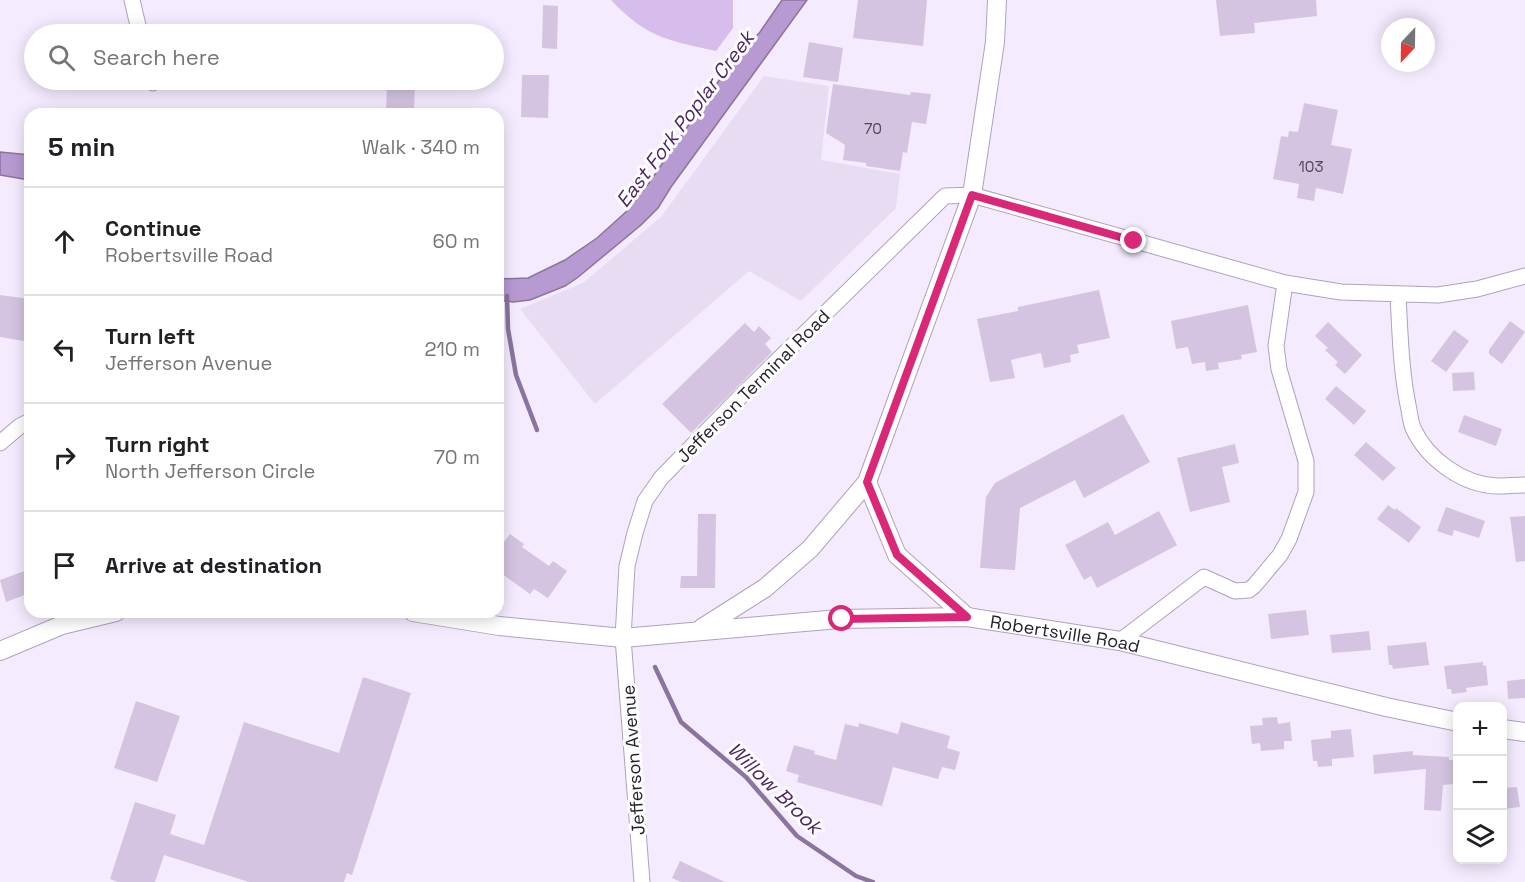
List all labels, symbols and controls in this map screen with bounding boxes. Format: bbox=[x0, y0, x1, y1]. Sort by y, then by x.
north arrow bbox=[1381, 18, 1435, 72]
search box bbox=[24, 24, 504, 90]
water label: East Fork Poplar Creek bbox=[610, 24, 761, 212]
icon: search bbox=[45, 41, 78, 74]
text: Search here bbox=[93, 43, 220, 71]
house number: 70 bbox=[864, 119, 882, 138]
text: 5 min bbox=[48, 130, 115, 164]
text: Walk · 340 m bbox=[362, 134, 480, 160]
house number: 103 bbox=[1299, 157, 1323, 176]
text: Continue bbox=[105, 214, 201, 242]
icon: ahead bbox=[48, 225, 81, 258]
route end bbox=[1120, 227, 1146, 253]
text: 60 m bbox=[433, 228, 480, 254]
text: Robertsville Road bbox=[105, 242, 273, 268]
street label: Jefferson Terminal Road bbox=[671, 304, 835, 468]
text: Turn left bbox=[105, 322, 195, 350]
icon: left bbox=[48, 333, 81, 366]
text: 210 m bbox=[424, 336, 480, 362]
text: Jefferson Avenue bbox=[105, 350, 272, 376]
text: Turn right bbox=[105, 430, 210, 458]
icon: right bbox=[48, 441, 81, 474]
text: 70 m bbox=[434, 444, 480, 470]
text: North Jefferson Circle bbox=[105, 458, 315, 484]
icon: arrive bbox=[48, 549, 81, 582]
text: Arrive at destination bbox=[105, 551, 322, 579]
route start bbox=[828, 605, 854, 631]
street label: Robertsville Road bbox=[989, 609, 1142, 657]
street label: Jefferson Avenue bbox=[616, 684, 650, 836]
map controls bbox=[1453, 702, 1507, 864]
button: + bbox=[1453, 702, 1507, 756]
water label: Willow Brook bbox=[722, 736, 829, 841]
button: − bbox=[1453, 756, 1507, 810]
button: layers bbox=[1453, 810, 1507, 864]

